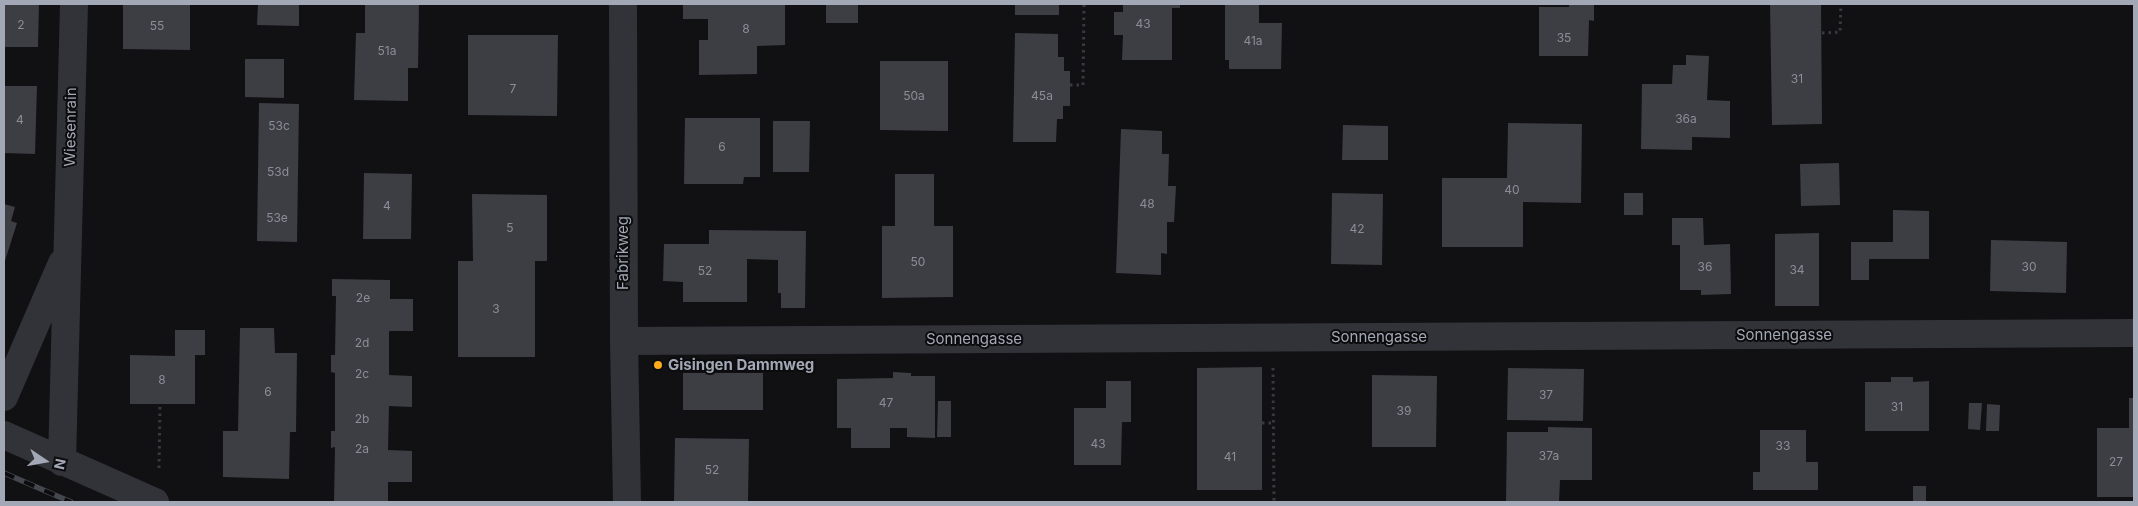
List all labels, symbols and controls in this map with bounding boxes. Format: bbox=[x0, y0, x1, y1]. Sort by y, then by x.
house number: 43 bbox=[1135, 17, 1151, 31]
house number: 2 bbox=[17, 18, 25, 32]
house number: 55 bbox=[150, 19, 164, 33]
house number: 8 bbox=[742, 22, 750, 36]
house number: 35 bbox=[1557, 31, 1571, 45]
house number: 41a bbox=[1243, 34, 1263, 48]
house number: 51a bbox=[378, 44, 396, 58]
house number: 31 bbox=[1791, 72, 1803, 86]
house number: 7 bbox=[510, 82, 516, 96]
street label: Wiesenrain bbox=[61, 87, 81, 167]
house number: 50a bbox=[903, 89, 925, 103]
house number: 45a bbox=[1031, 89, 1053, 103]
house number: 36a bbox=[1675, 112, 1697, 126]
house number: 4 bbox=[16, 113, 24, 127]
house number: 53c bbox=[268, 119, 290, 133]
house number: 6 bbox=[718, 140, 726, 154]
house number: 53d bbox=[267, 165, 289, 179]
house number: 40 bbox=[1504, 183, 1520, 197]
house number: 48 bbox=[1139, 197, 1155, 211]
house number: 4 bbox=[383, 199, 391, 213]
house number: 53e bbox=[266, 211, 288, 225]
street label: Fabrikweg bbox=[614, 216, 632, 290]
house number: 5 bbox=[506, 221, 514, 235]
house number: 42 bbox=[1349, 222, 1365, 236]
house number: 50 bbox=[911, 255, 925, 269]
house number: 36 bbox=[1698, 260, 1712, 274]
house number: 30 bbox=[2022, 260, 2036, 274]
house number: 34 bbox=[1789, 263, 1805, 277]
house number: 52 bbox=[698, 264, 712, 278]
house number: 2e bbox=[356, 291, 370, 305]
house number: 3 bbox=[492, 302, 500, 316]
street label: Sonnengasse bbox=[1736, 326, 1832, 344]
street label: Sonnengasse bbox=[1331, 328, 1427, 346]
street label: Sonnengasse bbox=[926, 330, 1022, 348]
house number: 2d bbox=[355, 336, 369, 350]
place label: Gisingen Dammweg bbox=[668, 356, 814, 374]
marker: Gisingen Dammweg bbox=[652, 359, 664, 371]
house number: 2c bbox=[355, 367, 369, 381]
house number: 8 bbox=[158, 373, 166, 387]
house number: 6 bbox=[264, 385, 272, 399]
house number: 37 bbox=[1539, 388, 1553, 402]
house number: 47 bbox=[879, 396, 893, 410]
house number: 31 bbox=[1891, 400, 1903, 414]
house number: 39 bbox=[1397, 404, 1411, 418]
house number: 2b bbox=[355, 412, 369, 426]
north arrow bbox=[20, 436, 70, 486]
house number: 43 bbox=[1090, 437, 1106, 451]
house number: 33 bbox=[1776, 439, 1790, 453]
house number: 2a bbox=[355, 442, 369, 456]
house number: 37a bbox=[1539, 449, 1559, 463]
house number: 41 bbox=[1224, 450, 1236, 464]
house number: 27 bbox=[2109, 455, 2123, 469]
text: N bbox=[51, 457, 70, 471]
house number: 52 bbox=[705, 463, 719, 477]

